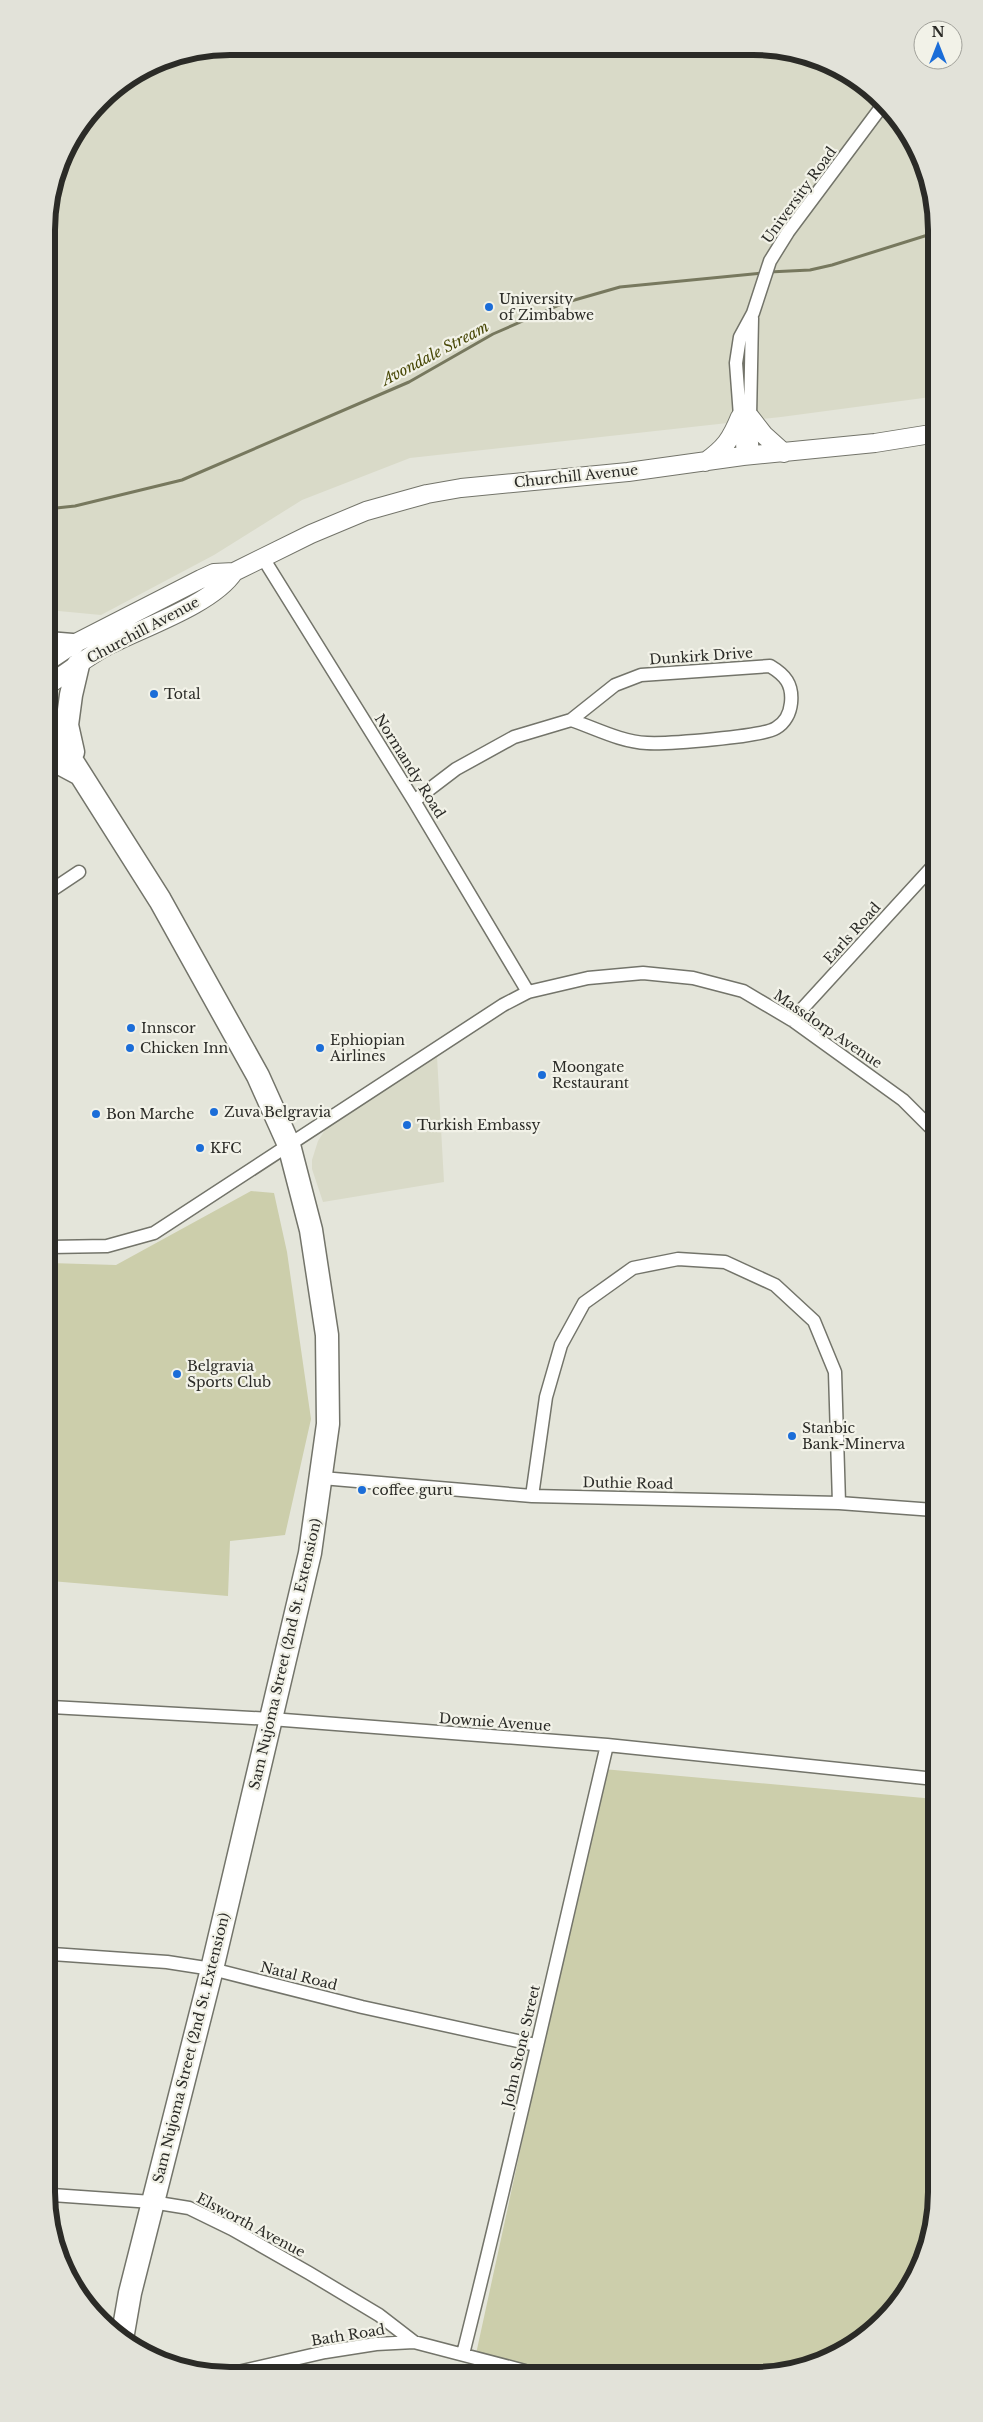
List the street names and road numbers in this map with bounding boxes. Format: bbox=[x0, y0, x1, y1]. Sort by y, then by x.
street label: University Road bbox=[758, 143, 840, 247]
street label: Churchill Avenue bbox=[513, 461, 639, 491]
street label: Churchill Avenue bbox=[84, 593, 202, 667]
street label: Dunkirk Drive bbox=[649, 643, 753, 669]
street label: Normandy Road bbox=[371, 711, 450, 822]
street label: Earls Road bbox=[820, 898, 885, 968]
street label: Massdorp Avenue bbox=[770, 986, 886, 1072]
street label: Duthie Road bbox=[582, 1473, 674, 1493]
street label: Sam Nujoma Street (2nd St. Extension) bbox=[245, 1517, 325, 1791]
street label: Downie Avenue bbox=[438, 1709, 552, 1735]
street label: Sam Nujoma Street (2nd St. Extension) bbox=[149, 1911, 233, 2185]
street label: Natal Road bbox=[259, 1958, 340, 1994]
street label: John Stone Street bbox=[498, 1982, 544, 2111]
street label: Elsworth Avenue bbox=[194, 2189, 308, 2261]
street label: Bath Road bbox=[310, 2320, 387, 2350]

